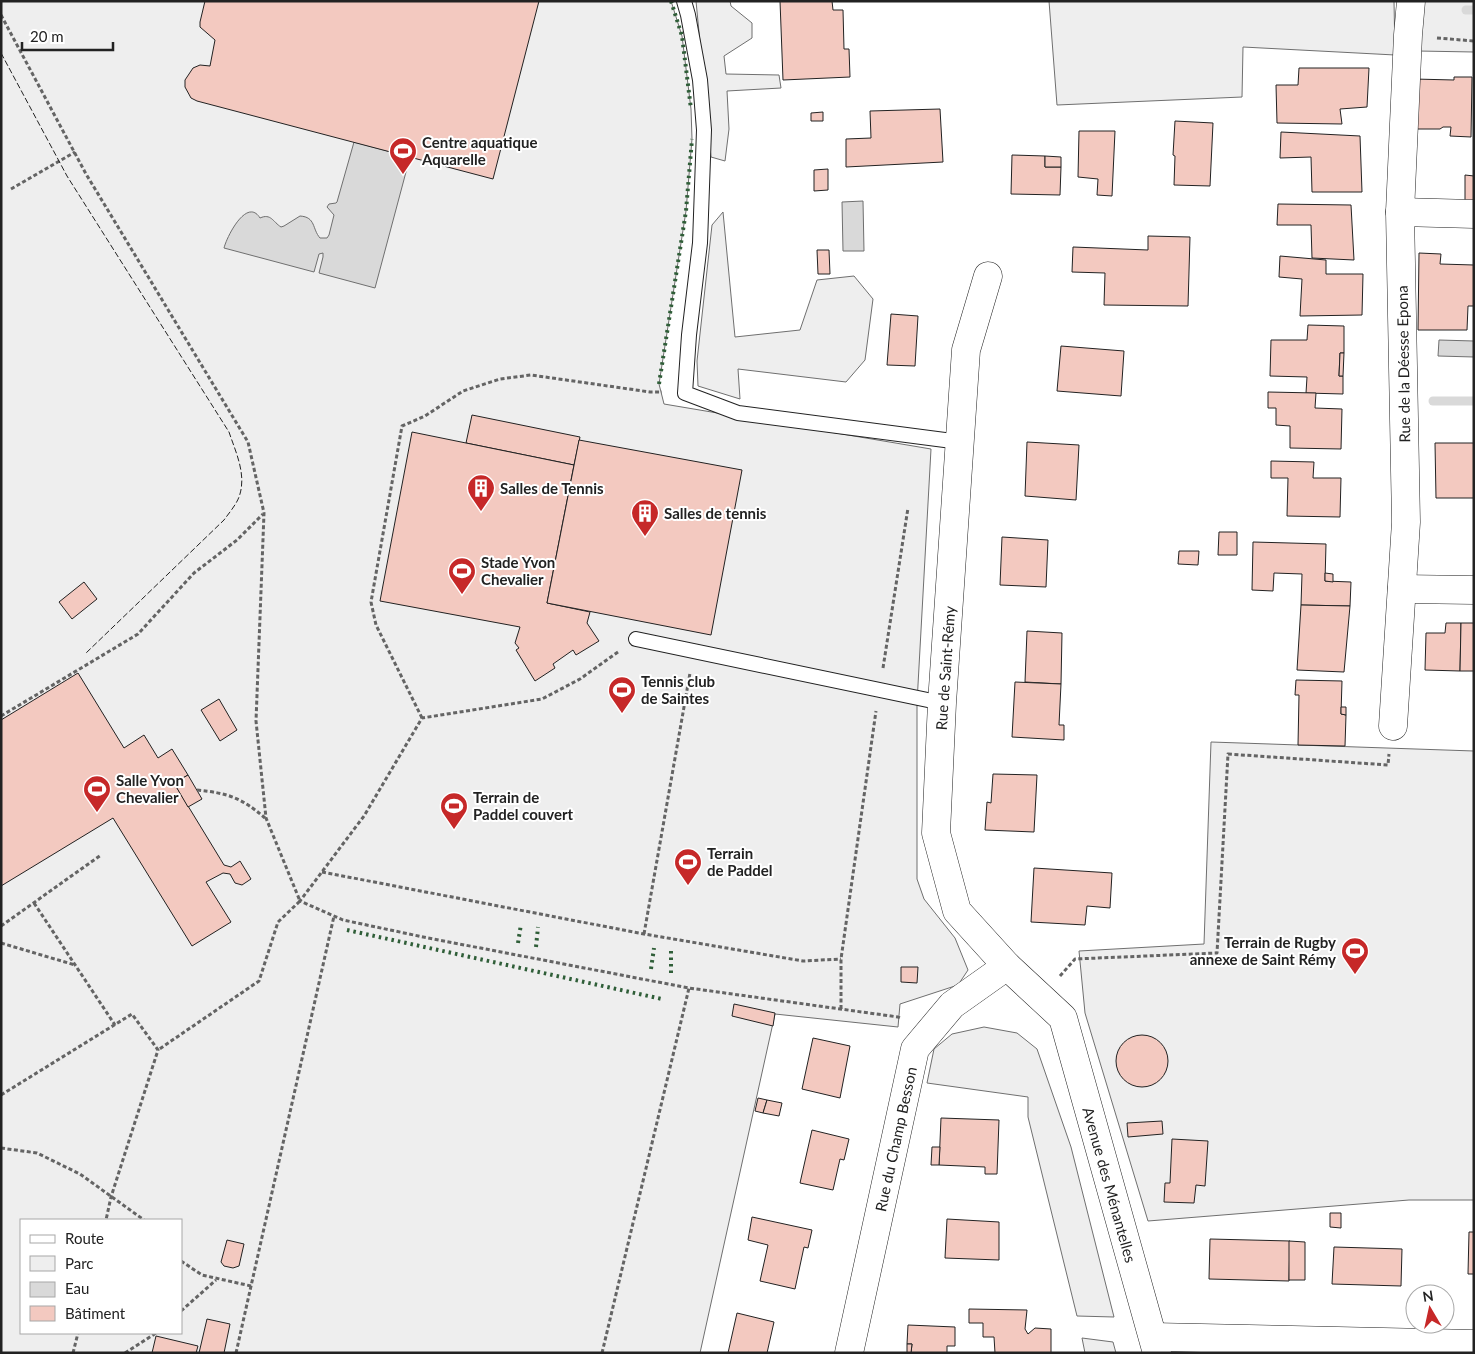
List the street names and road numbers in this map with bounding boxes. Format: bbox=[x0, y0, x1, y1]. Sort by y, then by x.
street label: Rue de la Déesse Epona bbox=[1393, 285, 1413, 443]
street label: Rue de Saint-Rémy bbox=[932, 605, 958, 731]
street label: Rue du Champ Besson bbox=[871, 1065, 920, 1213]
street label: Avenue des Ménantelles bbox=[1079, 1105, 1140, 1265]

